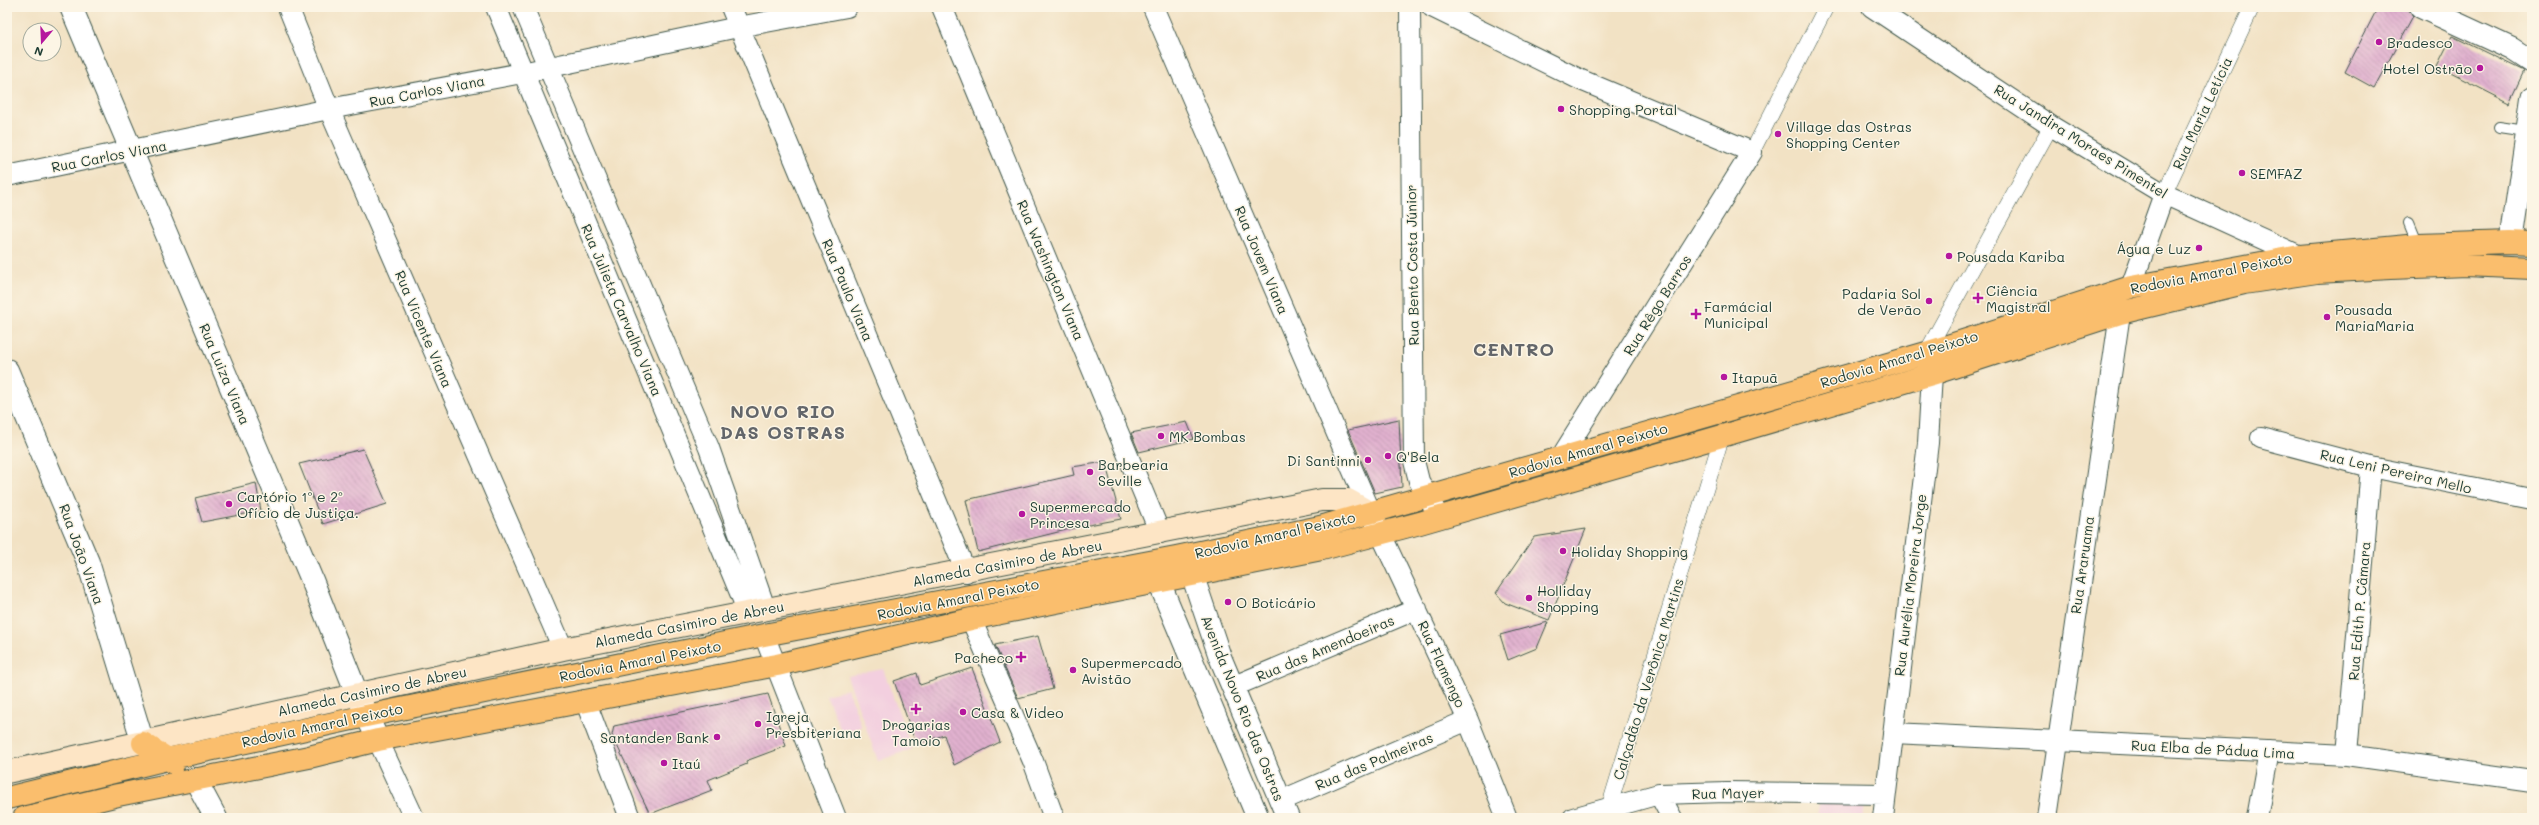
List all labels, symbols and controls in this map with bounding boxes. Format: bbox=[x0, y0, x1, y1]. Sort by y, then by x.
north arrow bbox=[22, 22, 62, 62]
place label: Bradesco bbox=[2387, 33, 2452, 52]
marker: Bradesco bbox=[2374, 37, 2384, 47]
text: N bbox=[32, 43, 45, 60]
street label: Rua Maria Letícia bbox=[2168, 54, 2236, 172]
place label: Hotel Ostrão bbox=[2383, 59, 2472, 78]
marker: Hotel Ostrão bbox=[2475, 63, 2485, 73]
street label: Rua Carlos Viana bbox=[368, 70, 486, 112]
street label: Rua Jandira Moraes Pimentel bbox=[1991, 80, 2171, 202]
place label: Shopping Portal bbox=[1569, 100, 1677, 119]
marker: Shopping Portal bbox=[1556, 104, 1566, 114]
place label: Village das Ostras Shopping Center bbox=[1786, 117, 1912, 152]
marker: Village das Ostras Shopping Center bbox=[1773, 129, 1783, 139]
street label: Rua Carlos Viana bbox=[50, 135, 168, 177]
place label: SEMFAZ bbox=[2250, 164, 2302, 183]
marker: SEMFAZ bbox=[2237, 168, 2247, 178]
street label: Rua Bento Costa Júnior bbox=[1401, 184, 1423, 346]
street label: Rua Washington Viana bbox=[1013, 197, 1089, 343]
street label: Rua Jovem Viana bbox=[1231, 203, 1293, 317]
street label: Rua Julieta Carvalho Viana bbox=[577, 221, 667, 399]
street label: Rua Paulo Viana bbox=[818, 236, 878, 344]
place label: Água e Luz bbox=[2116, 239, 2191, 258]
marker: Água e Luz bbox=[2194, 243, 2204, 253]
place label: Pousada Kariba bbox=[1957, 247, 2065, 266]
street label: Rodovia Amaral Peixoto bbox=[2129, 248, 2293, 298]
street label: Rua Rêgo Barros bbox=[1618, 251, 1696, 359]
marker: Pousada Kariba bbox=[1944, 251, 1954, 261]
street label: Rua Vicente Viana bbox=[391, 267, 457, 391]
place label: Ciência Magistral bbox=[1986, 281, 2051, 316]
place label: Padaria Sol de Verão bbox=[1842, 284, 1921, 319]
marker: Ciência Magistral bbox=[1973, 293, 1983, 303]
marker: Padaria Sol de Verão bbox=[1924, 296, 1934, 306]
place label: Farmácial Municipal bbox=[1704, 297, 1772, 332]
place label: Pousada MariaMaria bbox=[2335, 300, 2415, 335]
marker: Farmácial Municipal bbox=[1691, 309, 1701, 319]
marker: Pousada MariaMaria bbox=[2322, 312, 2332, 322]
street label: Rua Luiza Viana bbox=[195, 320, 255, 428]
street label: Rodovia Amaral Peixoto bbox=[1818, 326, 1980, 392]
district label: CENTRO bbox=[1473, 337, 1555, 361]
place label: Itapuã bbox=[1732, 368, 1778, 387]
marker: Itapuã bbox=[1719, 372, 1729, 382]
district label: NOVO RIO DAS OSTRAS bbox=[720, 399, 846, 444]
street label: Rodovia Amaral Peixoto bbox=[1507, 418, 1669, 482]
place label: MK Bombas bbox=[1169, 427, 1246, 446]
marker: MK Bombas bbox=[1156, 431, 1166, 441]
street label: Rua Leni Pereira Mello bbox=[2318, 444, 2474, 498]
place label: Q'Bela bbox=[1396, 447, 1440, 466]
place label: Di Santinni bbox=[1287, 451, 1360, 470]
marker: Q'Bela bbox=[1383, 451, 1393, 461]
place label: Barbearia Seville bbox=[1098, 455, 1169, 490]
marker: Di Santinni bbox=[1363, 455, 1373, 465]
marker: Barbearia Seville bbox=[1085, 467, 1095, 477]
place label: Cartório 1º e 2º Ofício de Justiça. bbox=[237, 487, 359, 522]
street label: Rua Aurélia Moreira Jorge bbox=[1889, 493, 1931, 677]
place label: Supermercado Princesa bbox=[1030, 497, 1131, 532]
marker: Cartório 1º e 2º Ofício de Justiça. bbox=[224, 499, 234, 509]
street label: Rua João Viana bbox=[55, 501, 109, 607]
street label: Rodovia Amaral Peixoto bbox=[1193, 507, 1357, 563]
marker: Supermercado Princesa bbox=[1017, 509, 1027, 519]
street label: Rua Araruama bbox=[2066, 515, 2098, 615]
street label: Alameda Casimiro de Abreu bbox=[911, 535, 1103, 591]
street label: Rua Edith P. Câmara bbox=[2343, 541, 2375, 681]
place label: Holiday Shopping bbox=[1571, 542, 1688, 561]
marker: Holiday Shopping bbox=[1558, 546, 1568, 556]
street label: Rodovia Amaral Peixoto bbox=[876, 574, 1040, 624]
street label: Calçadão da Verônica Martins bbox=[1608, 576, 1688, 782]
place label: Holliday Shopping bbox=[1537, 581, 1599, 616]
place label: O Boticário bbox=[1236, 593, 1316, 612]
marker: Holliday Shopping bbox=[1524, 593, 1534, 603]
street label: Alameda Casimiro de Abreu bbox=[593, 596, 785, 652]
marker: O Boticário bbox=[1223, 597, 1233, 607]
street label: Rua das Amendoeiras bbox=[1253, 610, 1397, 686]
street label: Avenida Novo Rio das Ostras bbox=[1197, 612, 1289, 804]
street label: Rua Flamengo bbox=[1414, 617, 1470, 711]
street label: Rodovia Amaral Peixoto bbox=[558, 636, 722, 686]
place label: Pacheco bbox=[954, 648, 1013, 667]
marker: Pacheco bbox=[1016, 652, 1026, 662]
place label: Supermercado Avistão bbox=[1081, 653, 1182, 688]
street label: Alameda Casimiro de Abreu bbox=[276, 662, 468, 720]
marker: Supermercado Avistão bbox=[1068, 665, 1078, 675]
street label: Rodovia Amaral Peixoto bbox=[240, 699, 404, 751]
place label: Casa & Video bbox=[971, 703, 1063, 722]
marker: Drogarias Tamoio bbox=[911, 704, 921, 714]
place label: Igreja Presbiteriana bbox=[766, 707, 862, 742]
marker: Casa & Video bbox=[958, 707, 968, 717]
place label: Drogarias Tamoio bbox=[882, 715, 950, 750]
marker: Igreja Presbiteriana bbox=[753, 719, 763, 729]
place label: Santander Bank bbox=[600, 728, 709, 747]
street label: Rua das Palmeiras bbox=[1312, 728, 1436, 794]
marker: Santander Bank bbox=[712, 732, 722, 742]
street label: Rua Elba de Pádua Lima bbox=[2131, 735, 2295, 763]
place label: Itaú bbox=[672, 754, 701, 773]
marker: Itaú bbox=[659, 758, 669, 768]
street label: Rua Mayer bbox=[1691, 783, 1765, 803]

